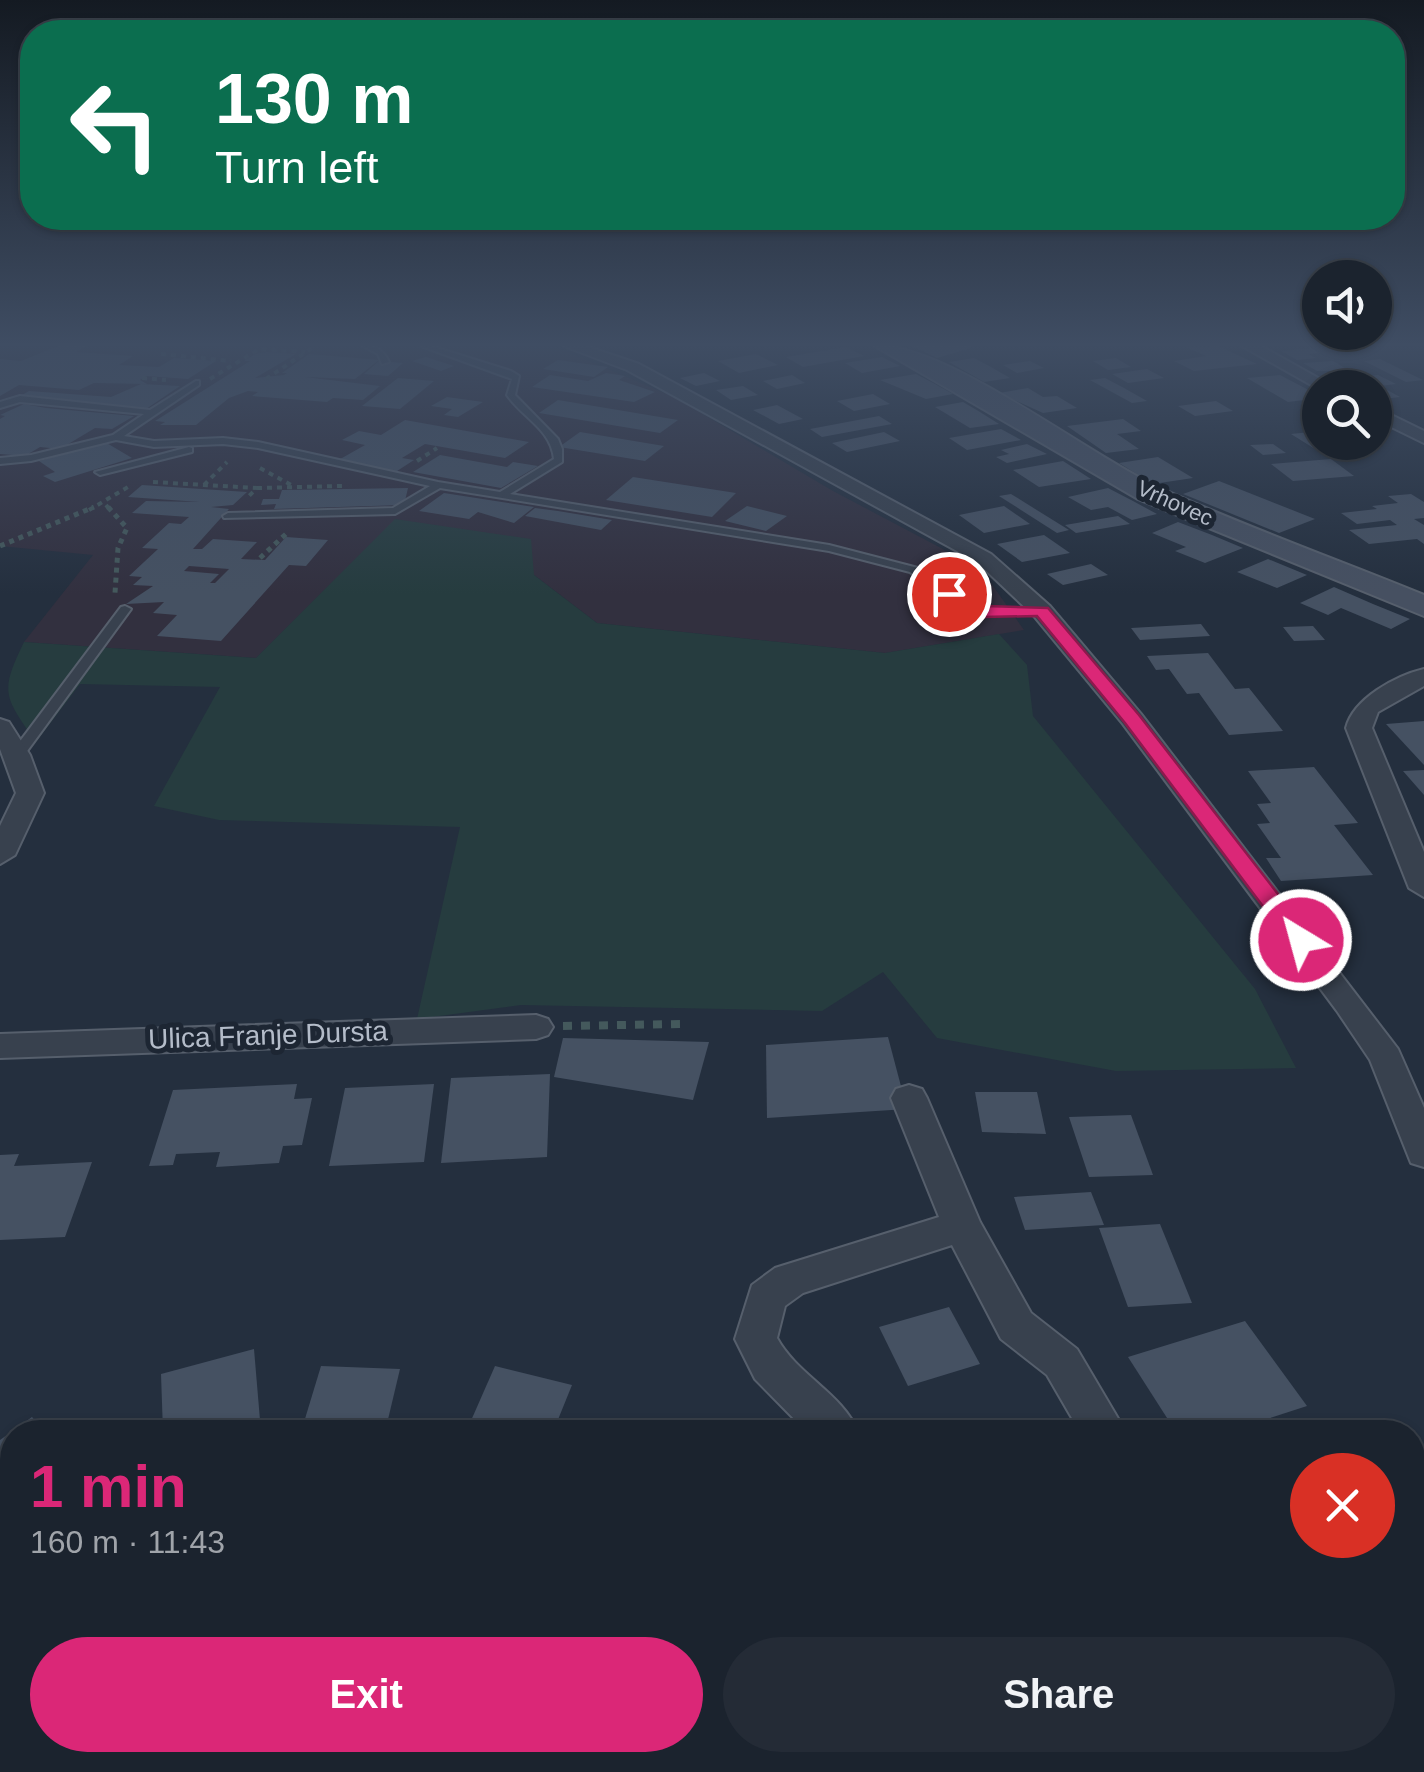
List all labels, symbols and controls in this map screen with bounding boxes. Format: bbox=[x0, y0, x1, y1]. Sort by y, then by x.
icon: left bbox=[50, 60, 180, 190]
text: 130 m bbox=[215, 60, 413, 138]
text: Turn left bbox=[215, 142, 378, 193]
map controls bbox=[1302, 260, 1392, 460]
button: sound bbox=[1302, 260, 1392, 350]
button: search bbox=[1302, 370, 1392, 460]
street label: Vrhovec bbox=[1133, 475, 1217, 531]
pin bbox=[907, 552, 992, 637]
icon: arrive bbox=[922, 567, 977, 622]
position arrow bbox=[1249, 888, 1353, 992]
street label: Ulica Franje Dursta bbox=[148, 1015, 389, 1055]
text: 1 min bbox=[30, 1453, 187, 1520]
button: close bbox=[1290, 1453, 1395, 1558]
text: 160 m · 11:43 bbox=[30, 1524, 225, 1560]
button: Exit bbox=[30, 1637, 703, 1752]
button: Share bbox=[723, 1637, 1395, 1752]

